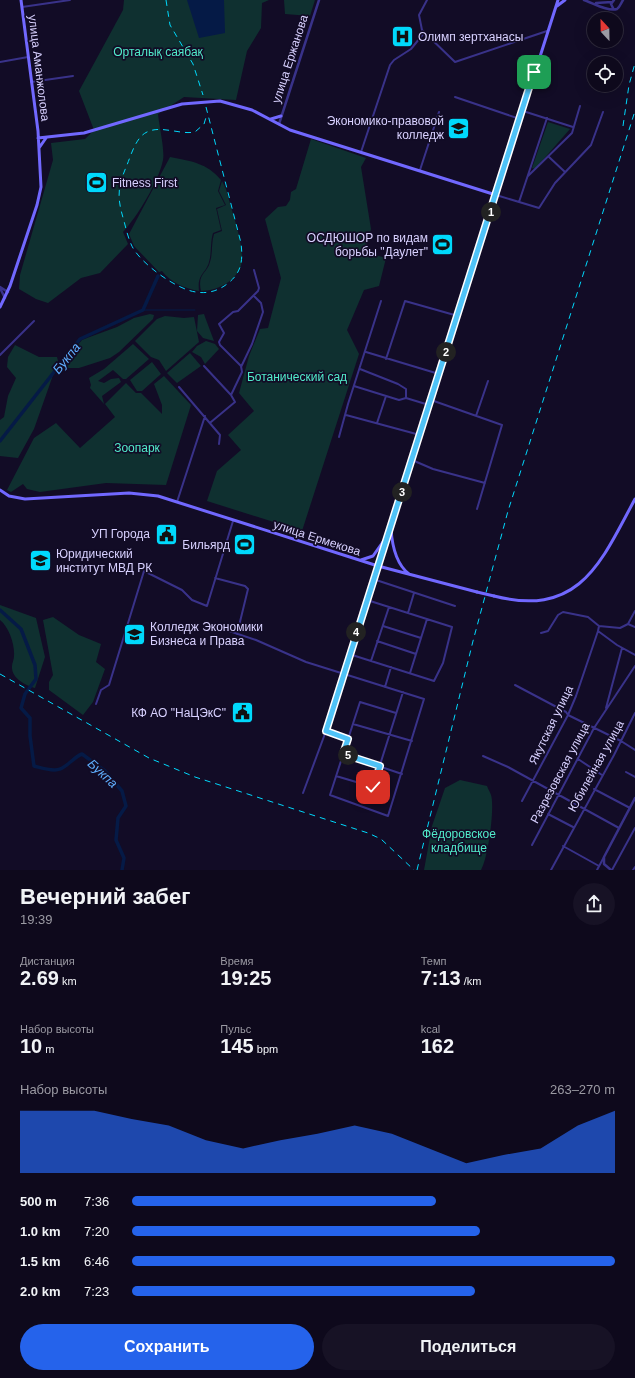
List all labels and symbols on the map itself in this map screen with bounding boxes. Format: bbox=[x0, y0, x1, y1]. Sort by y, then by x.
north arrow bbox=[587, 12, 623, 48]
street label: улица Ержанова bbox=[269, 13, 311, 105]
street label: улица Аманжолова bbox=[26, 14, 53, 122]
hospital icon: Олимп зертханасы bbox=[390, 24, 416, 50]
place label: Олимп зертханасы bbox=[418, 30, 523, 44]
park label: Орталық саябақ bbox=[113, 45, 204, 59]
pin bbox=[517, 55, 551, 89]
place label: Экономико-правовой колледж bbox=[327, 114, 444, 142]
school or university icon: Экономико-правовой колледж bbox=[446, 115, 472, 141]
sports icon: Fitness First bbox=[84, 170, 110, 196]
place label: Fitness First bbox=[112, 176, 178, 190]
pin: 1 bbox=[481, 202, 501, 222]
place label: ОСДЮШОР по видам борьбы "Даулет" bbox=[307, 231, 428, 259]
sports icon: ОСДЮШОР по видам борьбы "Даулет" bbox=[430, 232, 456, 258]
water label: Букпа bbox=[49, 340, 83, 377]
pin: 2 bbox=[436, 342, 456, 362]
park label: Ботанический сад bbox=[247, 370, 347, 384]
park label: Зоопарк bbox=[114, 441, 161, 455]
pin: 3 bbox=[392, 482, 412, 502]
street label: улица Ермекова bbox=[272, 517, 363, 559]
public building icon: УП Города bbox=[153, 521, 179, 547]
place label: УП Города bbox=[91, 527, 150, 541]
sports icon: Бильярд bbox=[232, 532, 258, 558]
place label: Бильярд bbox=[182, 538, 230, 552]
place label: Юридический институт МВД РК bbox=[56, 547, 152, 575]
school or university icon: Юридический институт МВД РК bbox=[28, 548, 54, 574]
place label: Колледж Экономики Бизнеса и Права bbox=[150, 620, 263, 648]
school or university icon: Колледж Экономики Бизнеса и Права bbox=[122, 621, 148, 647]
pin: 4 bbox=[346, 622, 366, 642]
street label: Якутская улица bbox=[526, 683, 576, 767]
public building icon: КФ АО "НаЦЭкС" bbox=[229, 700, 255, 726]
place label: КФ АО "НаЦЭкС" bbox=[131, 706, 226, 720]
street label: Юбилейная улица bbox=[565, 718, 627, 814]
street label: Разрезовская улица bbox=[528, 720, 593, 826]
pin: 5 bbox=[338, 745, 358, 765]
water label: Букпа bbox=[85, 756, 121, 791]
pin bbox=[356, 770, 390, 804]
park label: Фёдоровское кладбище bbox=[422, 827, 496, 855]

